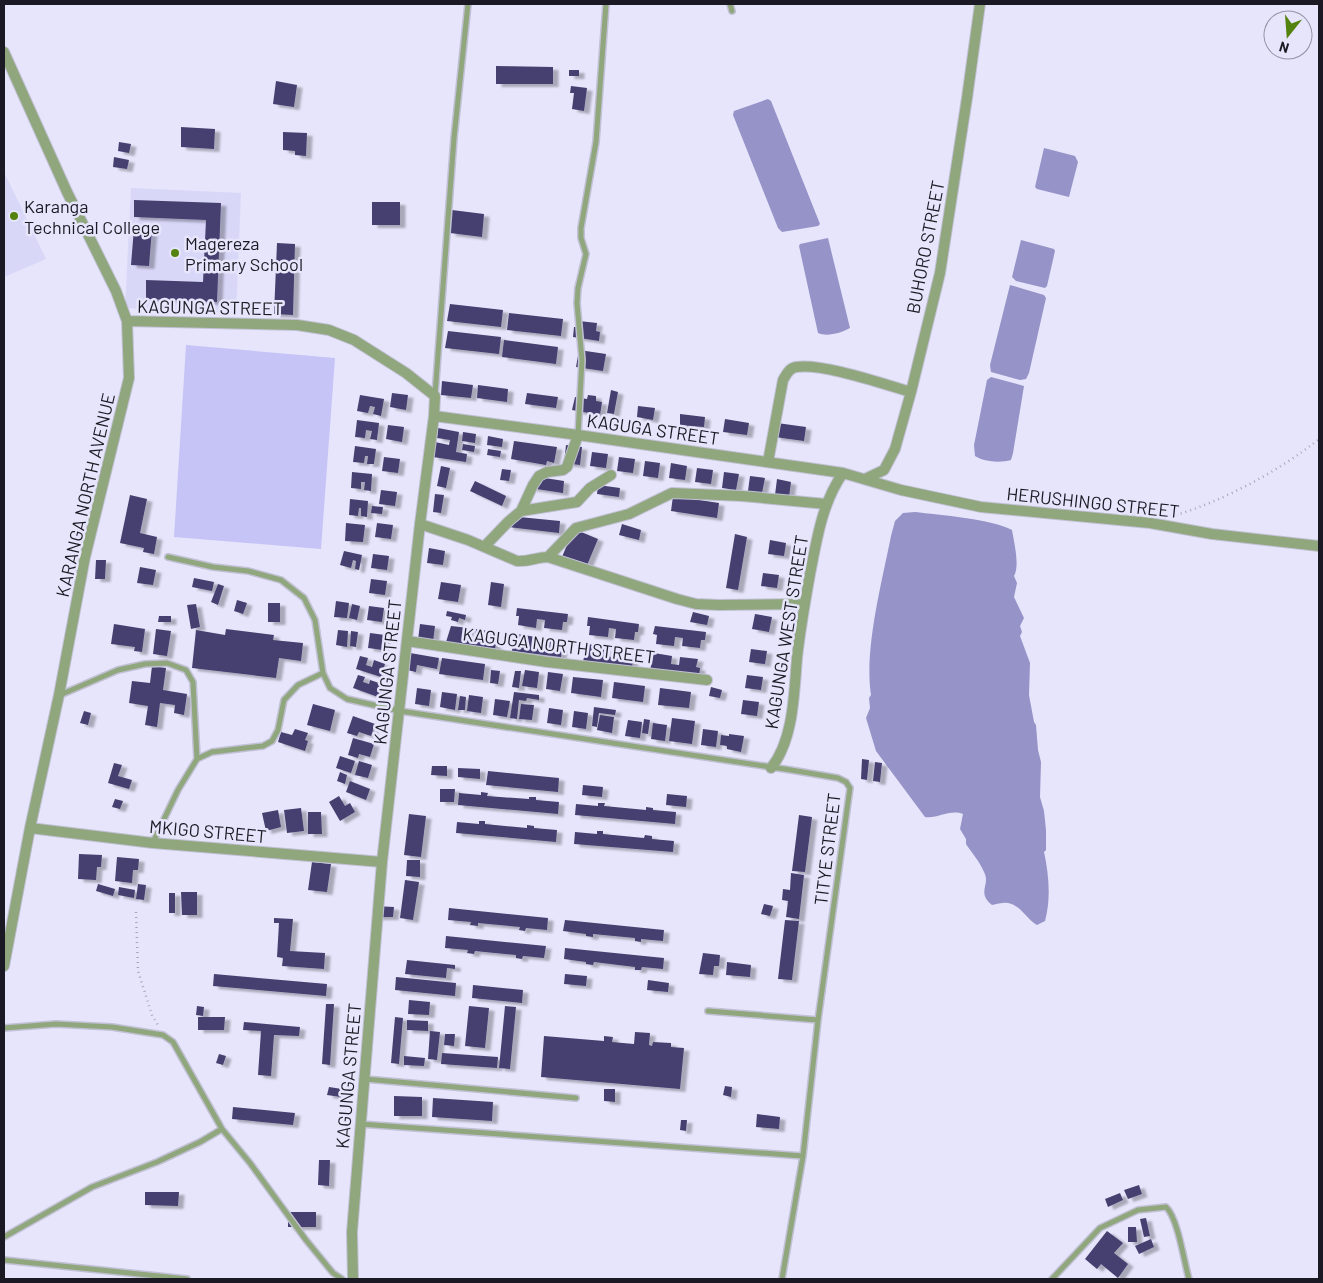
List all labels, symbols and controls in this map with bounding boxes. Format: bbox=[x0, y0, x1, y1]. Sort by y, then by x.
north arrow bbox=[1263, 10, 1313, 60]
text: N bbox=[1277, 38, 1291, 57]
street label: BUHORO STREET bbox=[901, 179, 949, 315]
place label: Karanga Technical College bbox=[24, 195, 160, 238]
marker: Karanga Technical College bbox=[8, 210, 20, 222]
place label: Magereza Primary School bbox=[185, 232, 303, 275]
marker: Magereza Primary School bbox=[169, 247, 181, 259]
street label: KAGUNGA STREET bbox=[137, 295, 283, 319]
street label: KARANGA NORTH AVENUE bbox=[51, 391, 119, 599]
street label: KAGUGA STREET bbox=[585, 409, 721, 449]
street label: HERUSHINGO STREET bbox=[1005, 482, 1181, 522]
street label: KAGUNGA WEST STREET bbox=[760, 533, 812, 731]
street label: KAGUNGA STREET bbox=[368, 598, 406, 746]
street label: KAGUGA NORTH STREET bbox=[462, 622, 656, 668]
street label: TITYE STREET bbox=[809, 792, 845, 906]
street label: MKIGO STREET bbox=[148, 815, 268, 847]
street label: KAGUNGA STREET bbox=[331, 1002, 365, 1150]

